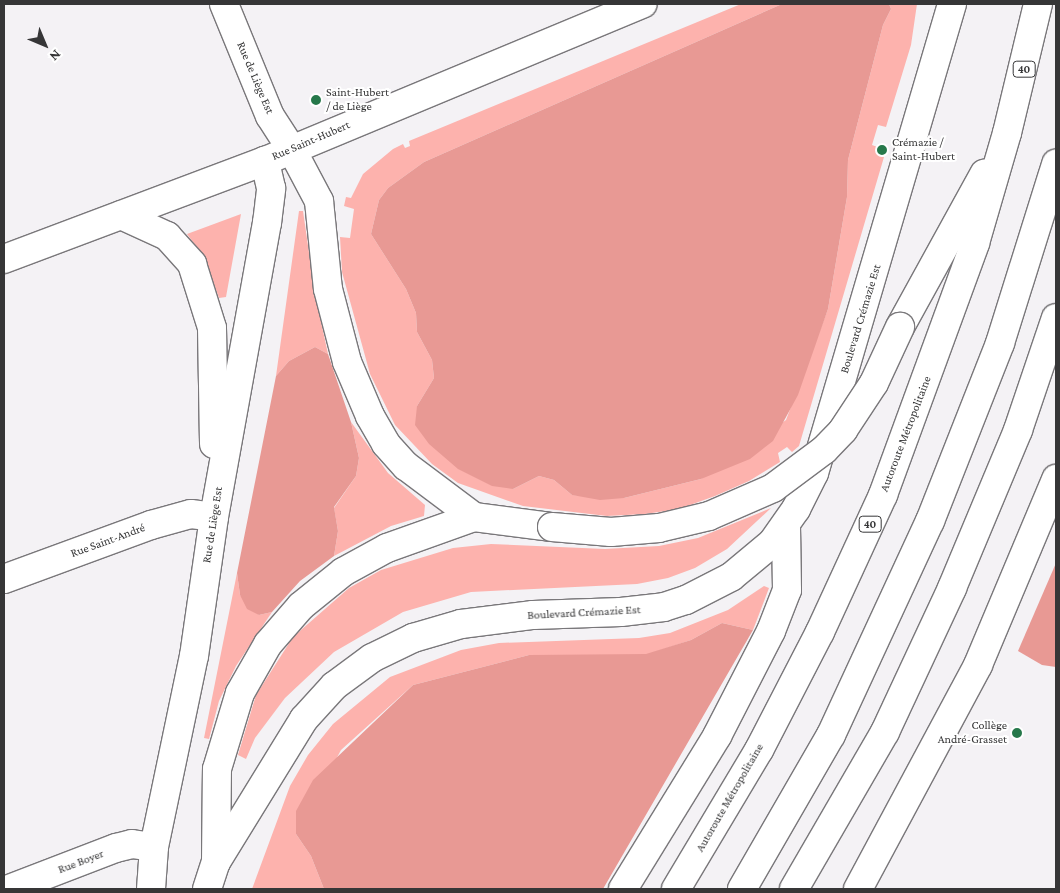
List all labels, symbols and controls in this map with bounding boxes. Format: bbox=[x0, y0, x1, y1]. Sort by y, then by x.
north arrow bbox=[20, 20, 70, 70]
street label: Rue de Liège Est bbox=[233, 40, 277, 116]
text: N bbox=[47, 47, 65, 65]
road number: 40 bbox=[1012, 61, 1036, 78]
place label: Saint-Hubert / de Liège bbox=[326, 86, 389, 114]
marker: Saint-Hubert / de Liège bbox=[310, 94, 322, 106]
street label: Rue Saint-Hubert bbox=[270, 118, 352, 164]
place label: Crémazie / Saint-Hubert bbox=[892, 136, 955, 164]
marker: Crémazie / Saint-Hubert bbox=[876, 144, 888, 156]
street label: Boulevard Crémazie Est bbox=[838, 263, 884, 375]
street label: Autoroute Métropolitaine bbox=[877, 374, 935, 494]
street label: Rue de Liège Est bbox=[200, 486, 226, 564]
road number: 40 bbox=[858, 516, 882, 532]
street label: Rue Saint-André bbox=[69, 521, 147, 561]
street label: Boulevard Crémazie Est bbox=[527, 603, 641, 623]
place label: Collège André-Grasset bbox=[938, 719, 1007, 747]
marker: Collège André-Grasset bbox=[1011, 727, 1023, 739]
street label: Autoroute Métropolitaine bbox=[693, 741, 767, 855]
street label: Rue Boyer bbox=[56, 847, 106, 877]

